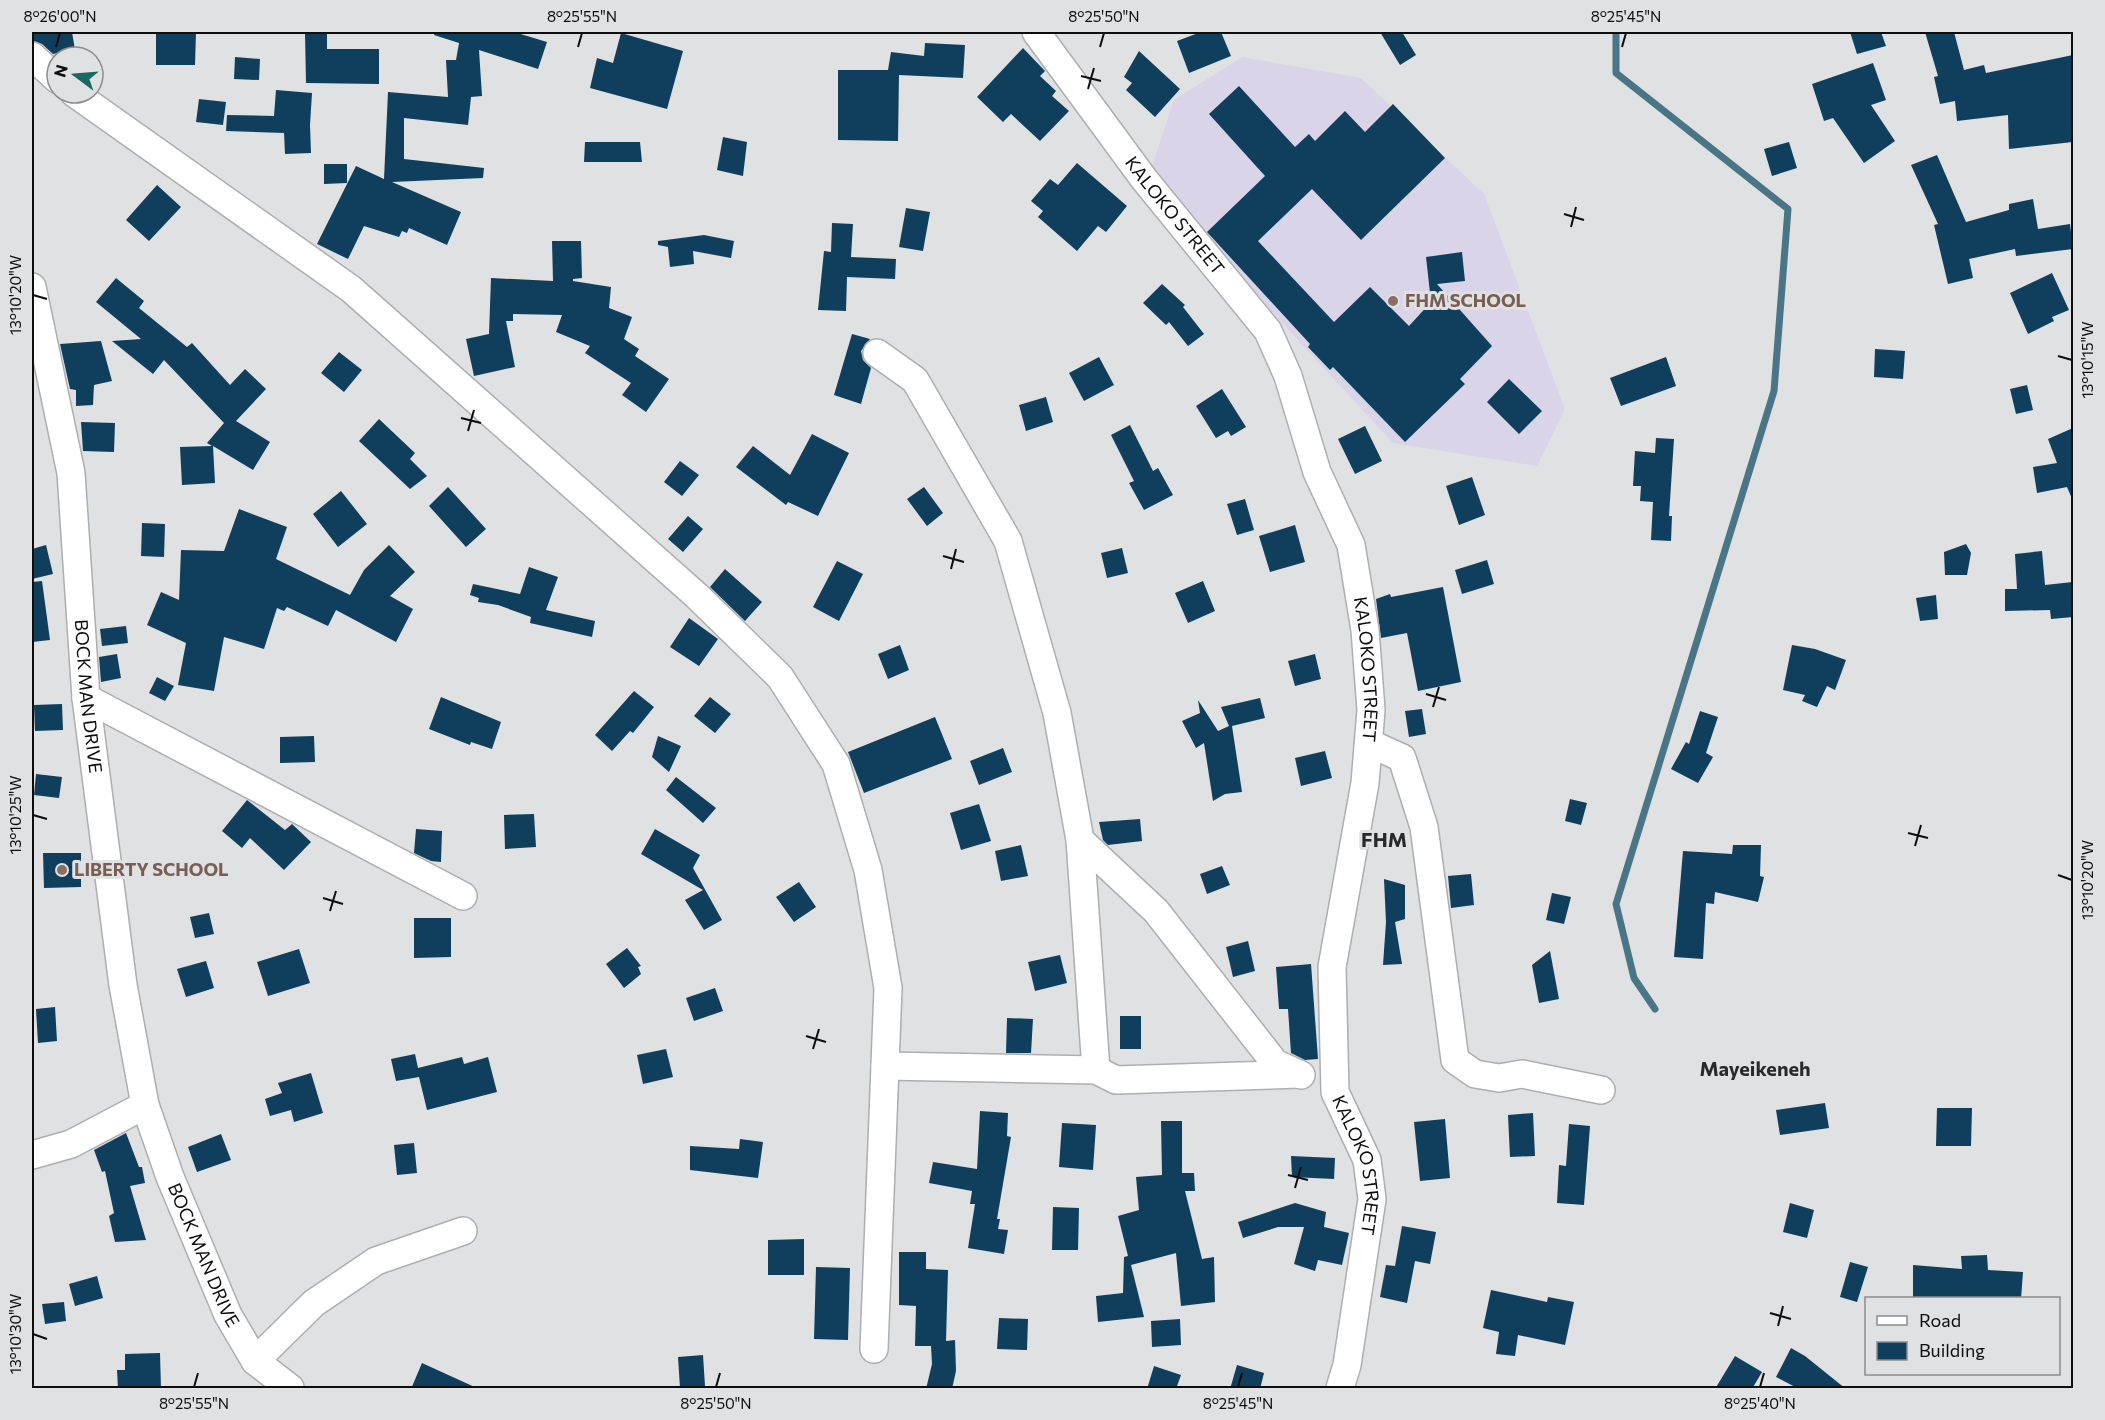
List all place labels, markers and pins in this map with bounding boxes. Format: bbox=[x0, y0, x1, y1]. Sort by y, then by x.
place label: FHM SCHOOL bbox=[1405, 289, 1526, 311]
marker: FHM SCHOOL bbox=[1386, 294, 1400, 308]
place label: LIBERTY SCHOOL bbox=[74, 858, 229, 880]
marker: LIBERTY SCHOOL bbox=[55, 863, 69, 877]

